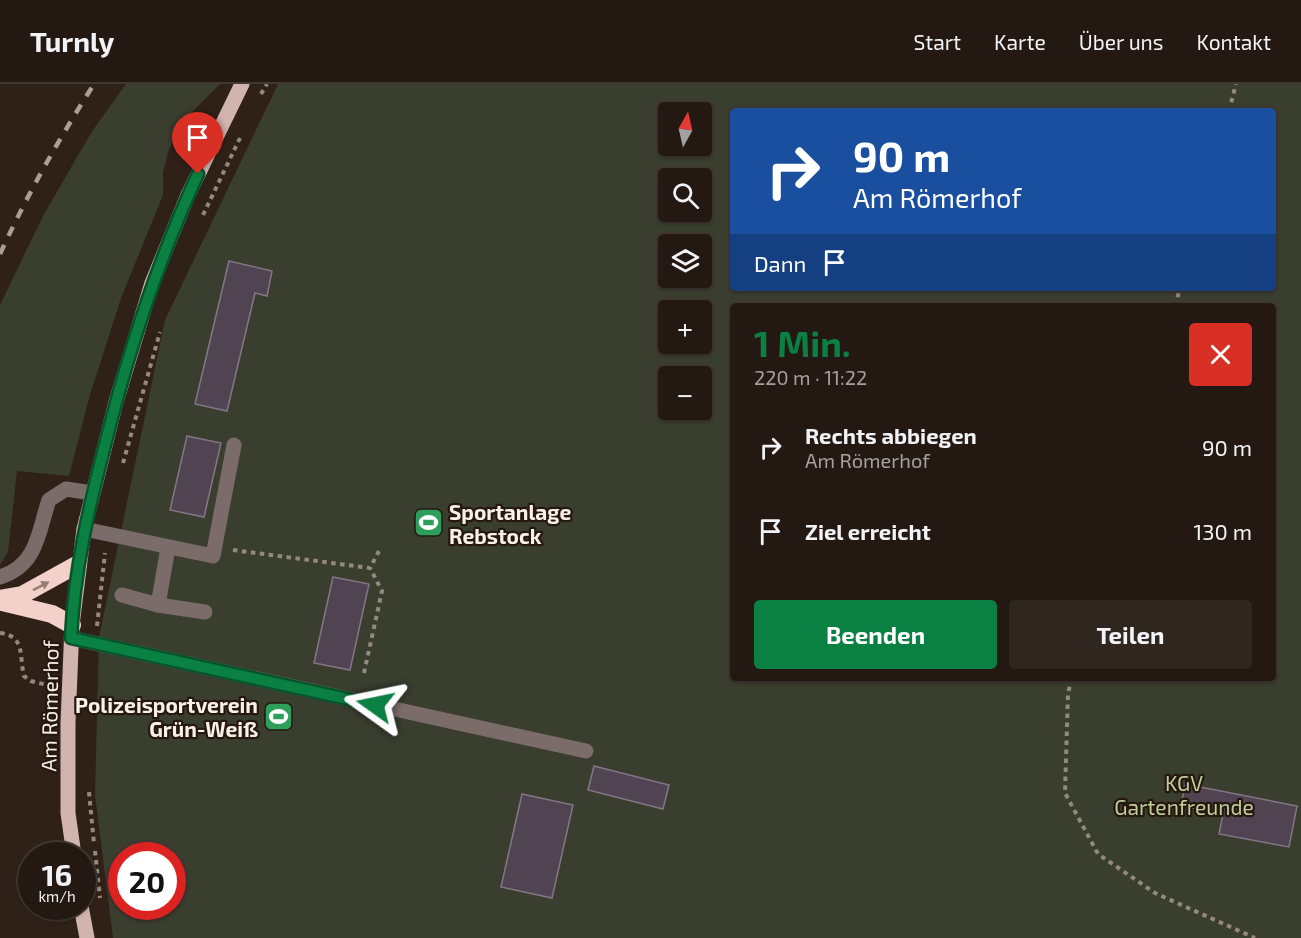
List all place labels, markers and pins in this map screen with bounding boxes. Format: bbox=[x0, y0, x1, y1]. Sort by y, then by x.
pin bbox=[172, 112, 223, 174]
place label: Sportanlage Rebstock bbox=[449, 499, 571, 548]
sports icon: Sportanlage Rebstock bbox=[412, 507, 444, 539]
place label: Polizeisportverein Grün-Weiß bbox=[75, 692, 258, 741]
sports icon: Polizeisportverein Grün-Weiß bbox=[263, 700, 295, 732]

